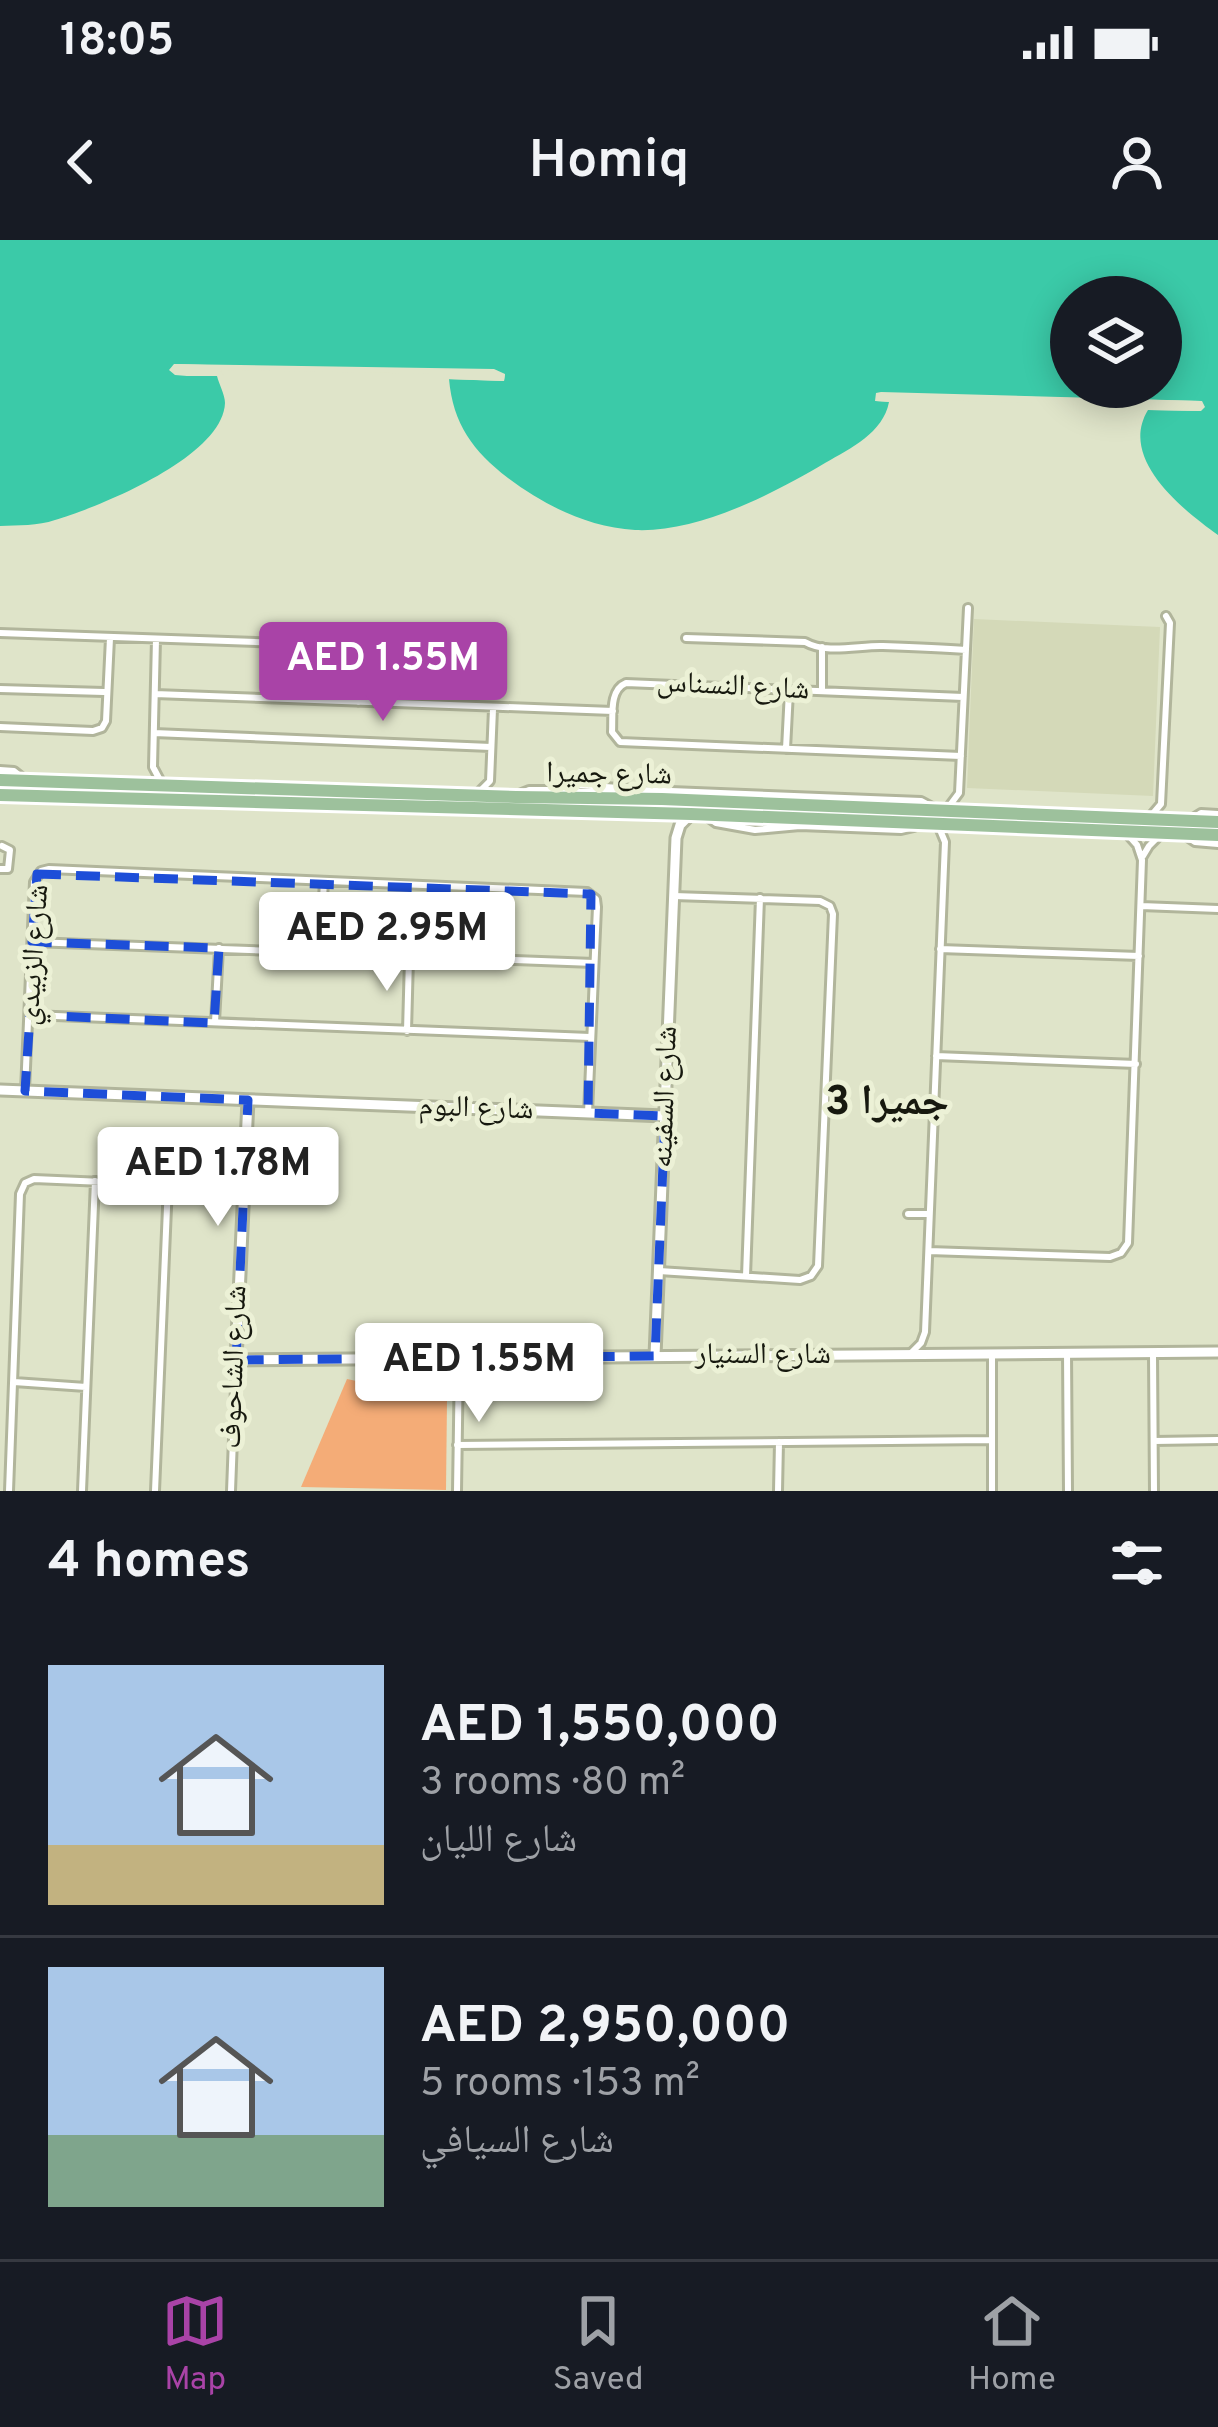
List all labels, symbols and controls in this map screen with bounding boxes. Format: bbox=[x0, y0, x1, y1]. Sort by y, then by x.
text: 18:05 bbox=[60, 14, 174, 71]
text: Homiq bbox=[528, 128, 690, 197]
icon: back bbox=[48, 129, 114, 195]
icon: person bbox=[1104, 129, 1170, 195]
map controls bbox=[1050, 276, 1182, 408]
button: layers bbox=[1050, 276, 1182, 408]
pin: AED 1.55M bbox=[246, 622, 520, 724]
text: AED 1.55M bbox=[286, 636, 480, 685]
street label: شارع النسناس bbox=[656, 665, 810, 709]
street label: شارع جميرا bbox=[546, 755, 672, 795]
street label: شارع الزبيدي bbox=[12, 883, 61, 1027]
pin: AED 2.95M bbox=[250, 892, 524, 994]
text: AED 2.95M bbox=[286, 906, 488, 955]
street label: شارع السفينه bbox=[645, 1025, 687, 1169]
district label: جميرا 3 bbox=[825, 1077, 949, 1130]
street label: شارع البوم bbox=[418, 1089, 534, 1129]
pin: AED 1.78M bbox=[81, 1127, 355, 1229]
text: AED 1.78M bbox=[125, 1141, 311, 1190]
street label: شارع الشاحوف bbox=[214, 1285, 256, 1449]
pin: AED 1.55M bbox=[342, 1323, 616, 1425]
text: AED 1.55M bbox=[382, 1337, 576, 1386]
street label: شارع السنيار bbox=[694, 1337, 831, 1374]
icon: filters bbox=[1104, 1530, 1170, 1596]
text: 4 homes bbox=[48, 1531, 250, 1596]
text: AED 1,550,000 bbox=[420, 1695, 780, 1760]
icon: home bbox=[144, 1713, 288, 1857]
text: 3 rooms · 80 m² bbox=[420, 1760, 685, 1809]
text: شارع الليان bbox=[420, 1817, 577, 1866]
text: AED 2,950,000 bbox=[420, 1996, 790, 2061]
icon: home bbox=[144, 2015, 288, 2159]
text: 5 rooms · 153 m² bbox=[420, 2061, 700, 2110]
text: شارع السيافي bbox=[420, 2118, 614, 2167]
tab: Map bbox=[162, 2288, 228, 2402]
tab: Saved bbox=[553, 2288, 644, 2402]
tab: Home bbox=[968, 2288, 1056, 2402]

